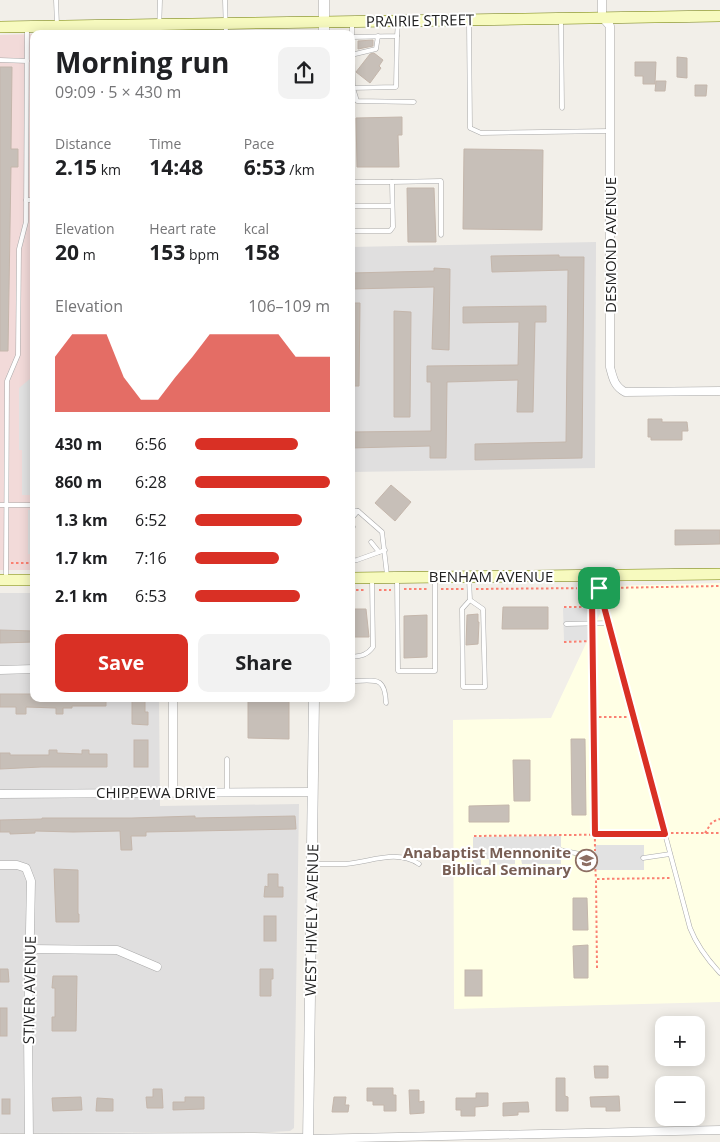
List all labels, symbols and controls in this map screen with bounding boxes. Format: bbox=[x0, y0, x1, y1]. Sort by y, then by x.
street label: PRAIRIE STREET bbox=[366, 9, 475, 31]
text: Morning run bbox=[55, 43, 229, 81]
button: share bbox=[278, 47, 330, 99]
text: 09:09 · 5 × 430 m bbox=[55, 81, 181, 103]
text: Distance bbox=[55, 134, 111, 153]
text: Time bbox=[149, 134, 181, 153]
text: Pace bbox=[244, 134, 274, 153]
text: 2.15 bbox=[55, 153, 97, 181]
text: 14:48 bbox=[149, 153, 203, 181]
text: 6:53 bbox=[244, 153, 286, 181]
text: km bbox=[97, 160, 121, 179]
text: /km bbox=[286, 160, 315, 179]
street label: DESMOND AVENUE bbox=[600, 177, 620, 313]
text: Elevation bbox=[55, 219, 114, 238]
text: Heart rate bbox=[149, 219, 216, 238]
text: kcal bbox=[244, 219, 269, 238]
text: 20 bbox=[55, 238, 79, 266]
text: 153 bbox=[149, 238, 185, 266]
text: 158 bbox=[244, 238, 280, 266]
text: m bbox=[79, 245, 96, 264]
text: bpm bbox=[185, 245, 219, 264]
text: Elevation bbox=[55, 295, 123, 317]
text: 106–109 m bbox=[248, 295, 330, 317]
text: 430 m bbox=[55, 433, 102, 455]
text: 6:56 bbox=[135, 433, 167, 455]
text: 860 m bbox=[55, 471, 102, 493]
text: 6:28 bbox=[135, 471, 167, 493]
text: 1.3 km bbox=[55, 509, 108, 531]
text: 6:52 bbox=[135, 509, 167, 531]
text: 1.7 km bbox=[55, 547, 108, 569]
text: 7:16 bbox=[135, 547, 167, 569]
street label: BENHAM AVENUE bbox=[429, 566, 553, 586]
pin bbox=[578, 567, 620, 609]
icon: arrive bbox=[585, 574, 613, 602]
text: 2.1 km bbox=[55, 585, 108, 607]
text: 6:53 bbox=[135, 585, 167, 607]
button: Save bbox=[55, 634, 188, 692]
button: Share bbox=[198, 634, 330, 692]
street label: CHIPPEWA DRIVE bbox=[96, 782, 216, 802]
place label: Anabaptist Mennonite Biblical Seminary bbox=[403, 842, 571, 879]
street label: WEST HIVELY AVENUE bbox=[300, 844, 322, 996]
school or university icon: Anabaptist Mennonite Biblical Seminary bbox=[575, 849, 599, 873]
street label: STIVER AVENUE bbox=[18, 936, 40, 1044]
map controls bbox=[655, 1016, 705, 1126]
button: + bbox=[655, 1016, 705, 1066]
button: − bbox=[655, 1076, 705, 1126]

